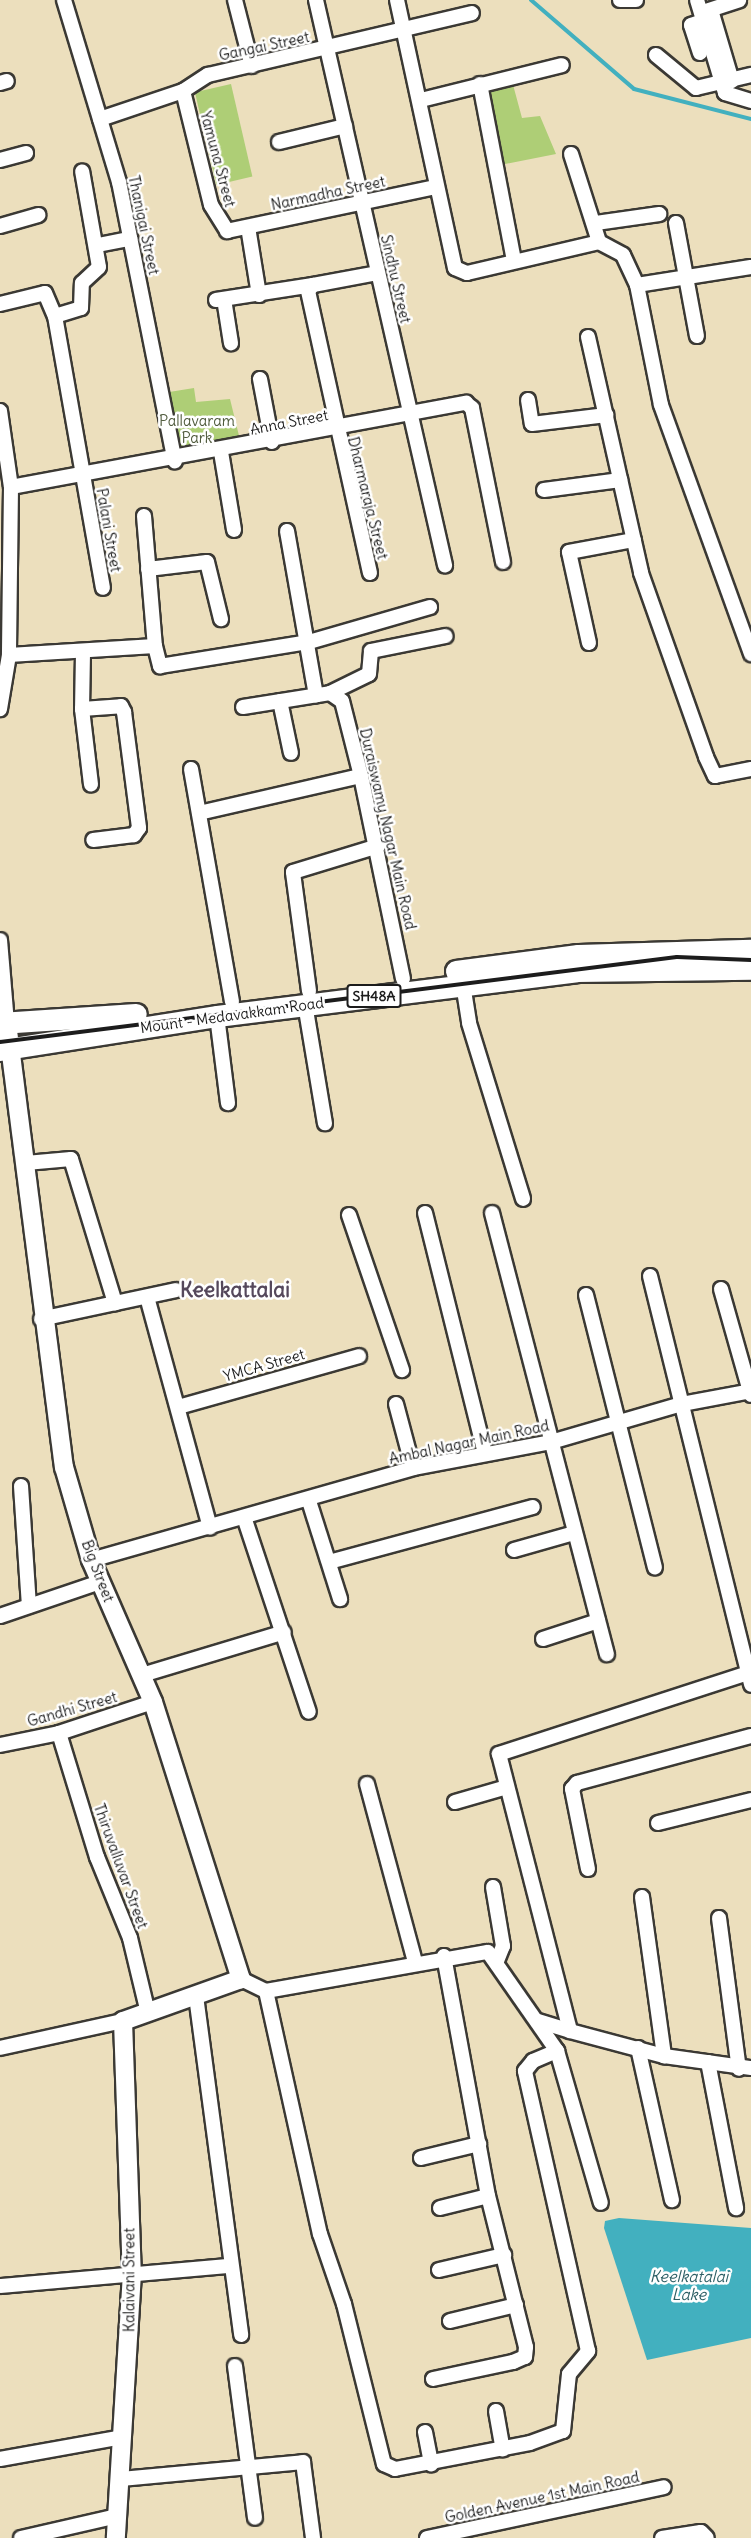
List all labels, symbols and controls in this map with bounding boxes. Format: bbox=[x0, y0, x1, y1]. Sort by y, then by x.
street label: Gangai Street bbox=[217, 28, 311, 64]
street label: Yamuna Street bbox=[197, 109, 239, 209]
street label: Narmadha Street bbox=[269, 172, 387, 214]
street label: Thanigai Street bbox=[125, 174, 163, 276]
street label: Sindhu Street bbox=[377, 233, 415, 325]
street label: Anna Street bbox=[248, 406, 330, 438]
park label: Pallavaram Park bbox=[159, 411, 235, 446]
street label: Dharmaraja Street bbox=[344, 435, 392, 561]
street label: Palani Street bbox=[93, 487, 125, 573]
street label: Duraiswamy Nagar Main Road bbox=[356, 726, 420, 932]
road number: SH48A bbox=[346, 985, 403, 1007]
street label: Mount - Medavakkam Road bbox=[139, 993, 325, 1037]
district label: Keelkattalai bbox=[180, 1277, 290, 1303]
street label: YMCA Street bbox=[221, 1345, 307, 1385]
street label: Ambal Nagar Main Road bbox=[387, 1416, 551, 1468]
street label: Big Street bbox=[78, 1537, 118, 1605]
street label: Gandhi Street bbox=[25, 1688, 119, 1730]
street label: Thiruvalluvar Street bbox=[90, 1801, 152, 1931]
street label: Kalaivani Street bbox=[120, 2228, 138, 2332]
water label: Keelkatalai Lake bbox=[650, 2266, 728, 2304]
street label: Golden Avenue 1st Main Road bbox=[443, 2468, 641, 2526]

